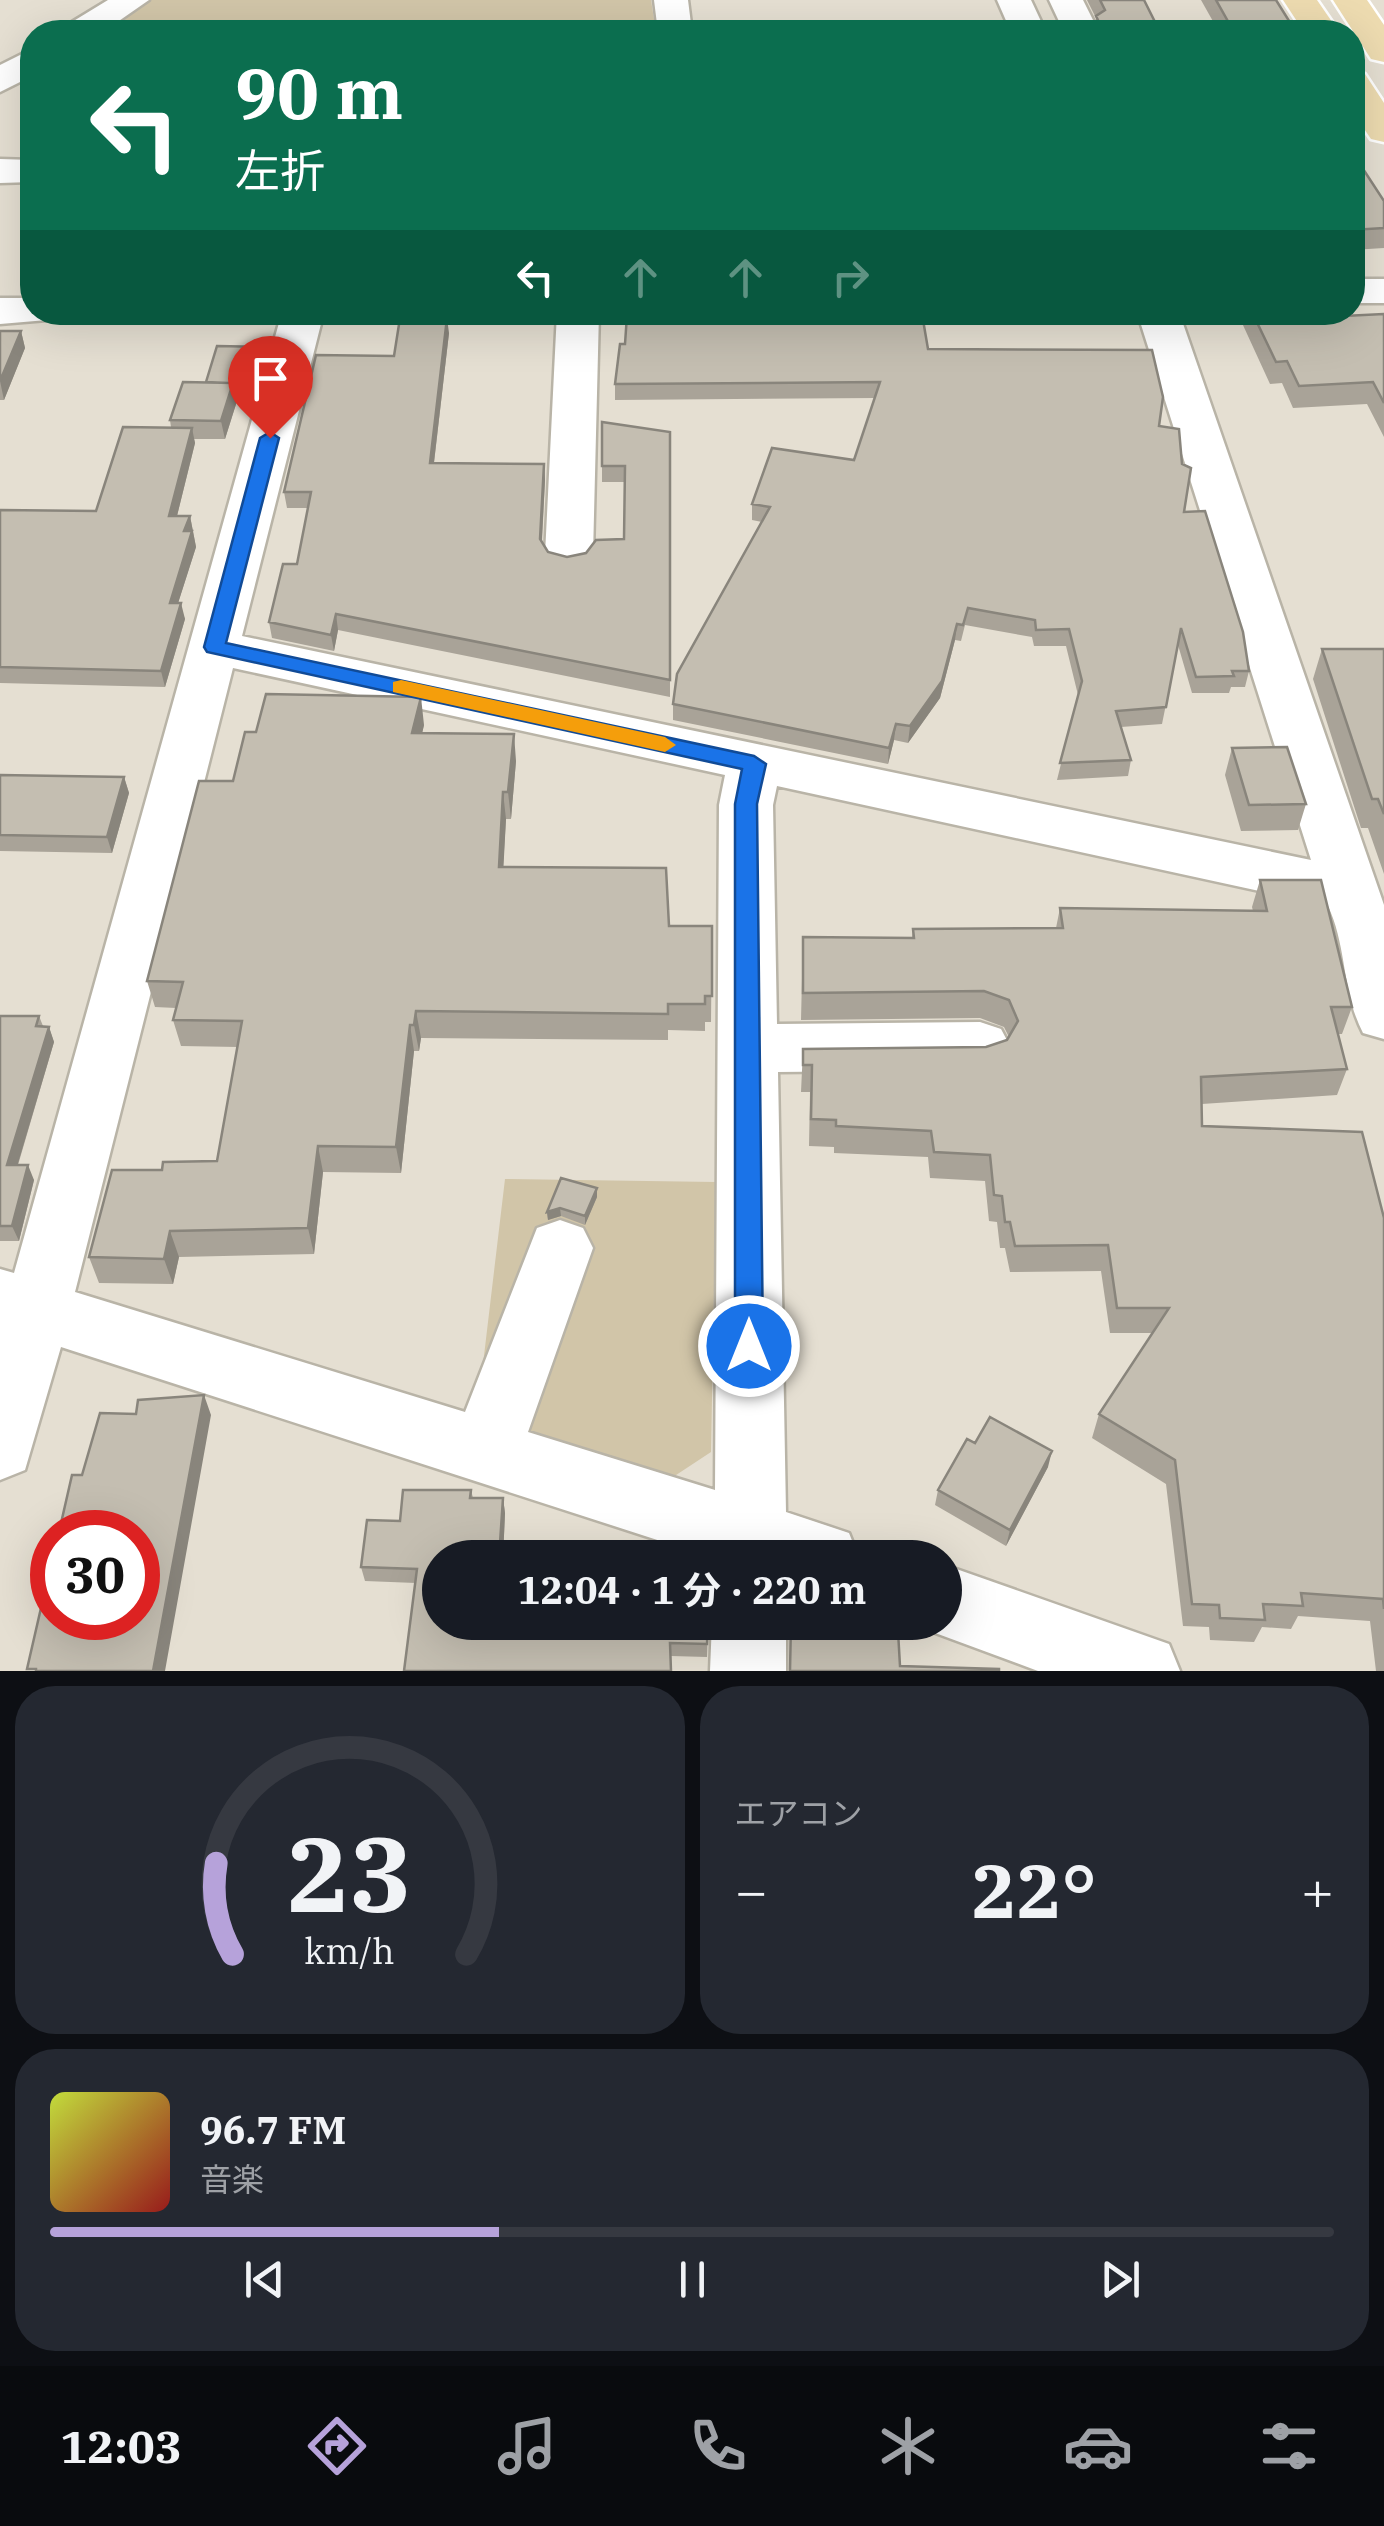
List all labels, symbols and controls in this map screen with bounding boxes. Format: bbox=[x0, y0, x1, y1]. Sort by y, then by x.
text: 90 m bbox=[235, 47, 403, 138]
icon: left bbox=[70, 60, 200, 190]
text: 左折 bbox=[235, 141, 325, 199]
icon: left bbox=[508, 250, 563, 305]
icon: ahead bbox=[613, 250, 668, 305]
icon: ahead bbox=[718, 250, 773, 305]
icon: right bbox=[823, 250, 878, 305]
pin bbox=[228, 336, 313, 439]
icon: arrive bbox=[243, 351, 298, 406]
position arrow bbox=[697, 1294, 801, 1398]
speed limit sign: 30 bbox=[30, 1510, 160, 1640]
text: 12:04 · 1 分 · 220 m bbox=[518, 1565, 866, 1614]
text: エアコン bbox=[735, 1792, 863, 1834]
text: 23 bbox=[287, 1805, 412, 1941]
text: 22° bbox=[972, 1841, 1097, 1939]
text: − bbox=[735, 1855, 768, 1926]
text: + bbox=[1301, 1855, 1334, 1926]
text: km/h bbox=[305, 1927, 395, 1974]
text: 96.7 FM bbox=[200, 2105, 346, 2154]
text: 音楽 bbox=[200, 2158, 264, 2200]
icon: previous bbox=[237, 2252, 292, 2307]
icon: pause bbox=[665, 2252, 720, 2307]
icon: next bbox=[1093, 2252, 1148, 2307]
icon: directions bbox=[302, 2411, 372, 2481]
icon: music bbox=[492, 2411, 562, 2481]
icon: phone bbox=[683, 2411, 753, 2481]
icon: climate bbox=[873, 2411, 943, 2481]
icon: car bbox=[1063, 2411, 1133, 2481]
icon: filters bbox=[1254, 2411, 1324, 2481]
text: 12:03 bbox=[60, 2417, 182, 2475]

